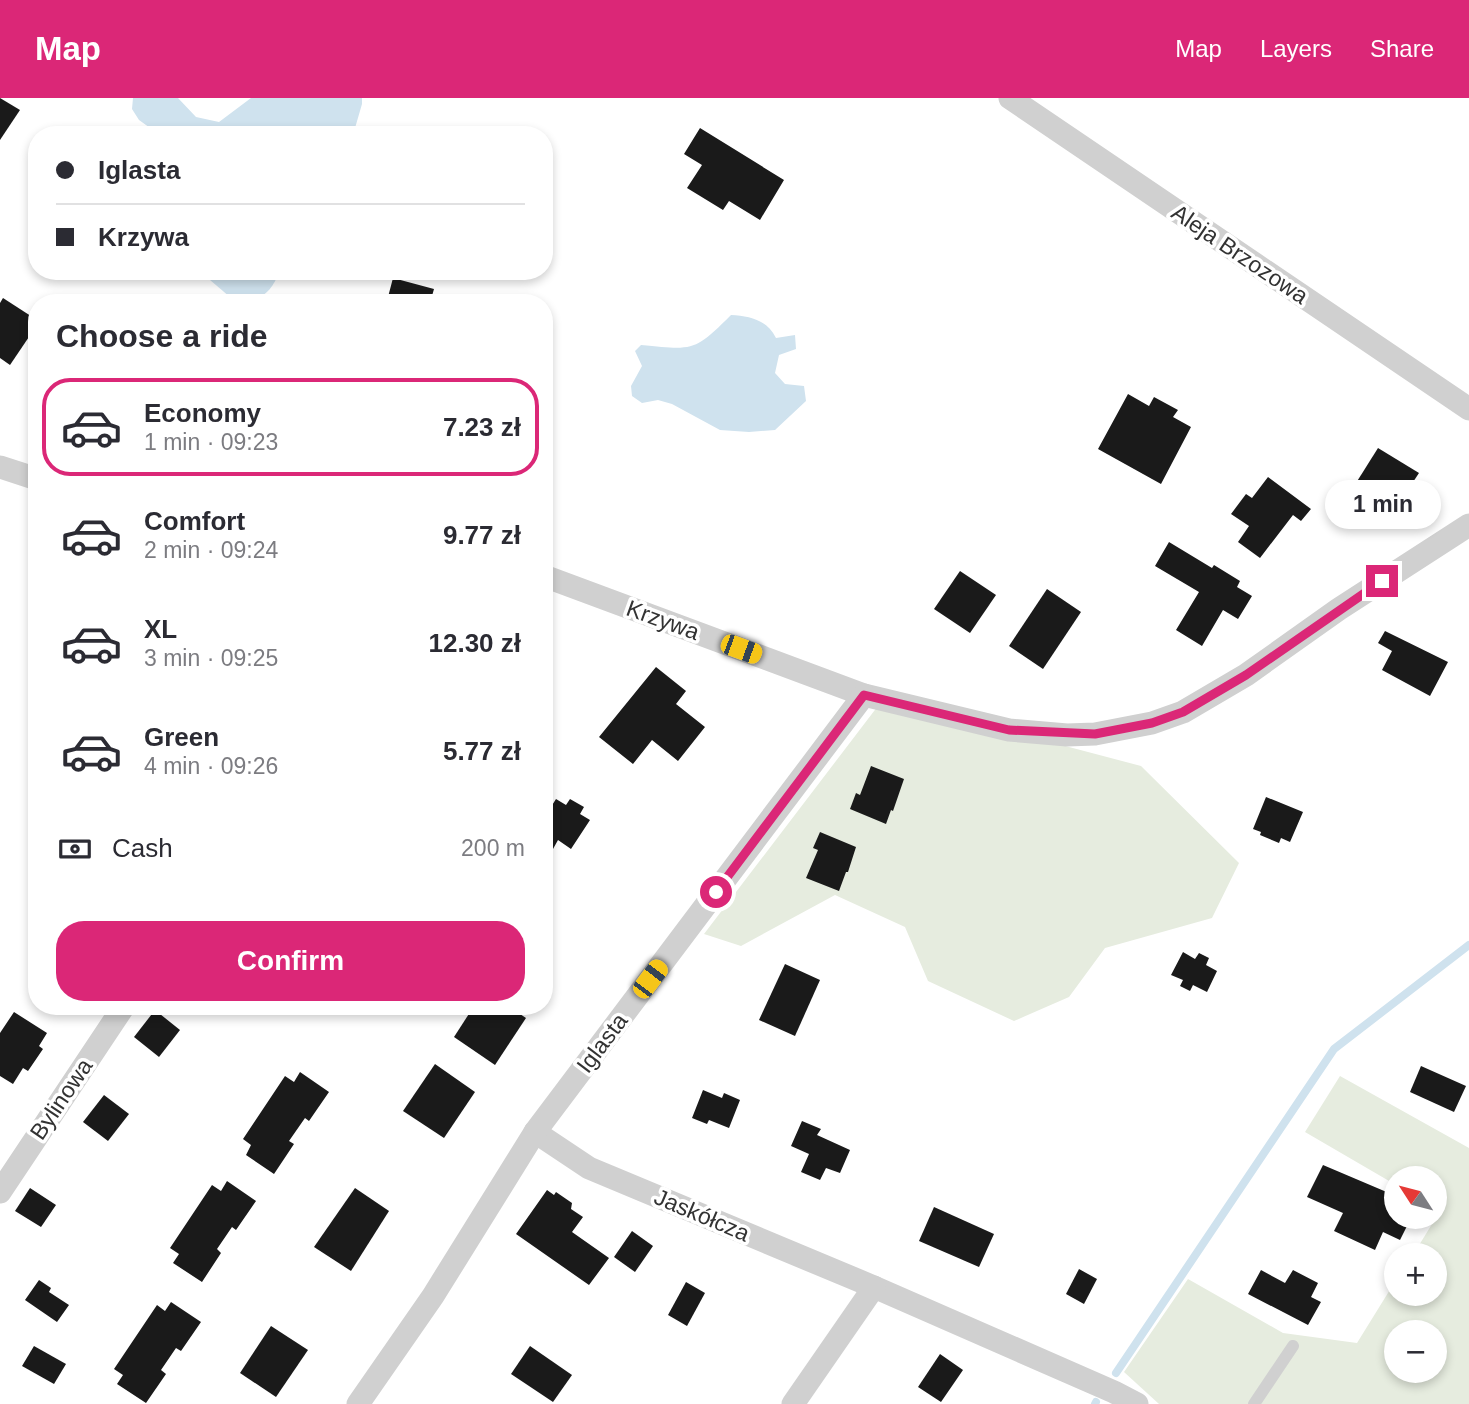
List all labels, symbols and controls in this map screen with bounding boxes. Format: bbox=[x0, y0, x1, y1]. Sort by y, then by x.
text: Map bbox=[35, 30, 101, 67]
text: Map bbox=[1175, 35, 1222, 62]
text: Layers bbox=[1260, 35, 1332, 62]
text: Share bbox=[1370, 35, 1434, 62]
text: Iglasta bbox=[98, 155, 180, 185]
street label: Aleja Brzozowa bbox=[1167, 199, 1313, 309]
text: Krzywa bbox=[98, 222, 189, 252]
text: Choose a ride bbox=[56, 318, 268, 354]
icon: car bbox=[60, 396, 123, 459]
text: Economy bbox=[144, 398, 261, 428]
text: 7.23 zł bbox=[443, 412, 521, 442]
text: 1 min · 09:23 bbox=[144, 429, 278, 455]
callout: 1 min bbox=[1324, 480, 1440, 528]
text: 1 min bbox=[1353, 491, 1413, 517]
icon: car bbox=[60, 504, 123, 567]
text: Comfort bbox=[144, 506, 245, 536]
text: 9.77 zł bbox=[443, 520, 521, 550]
text: 2 min · 09:24 bbox=[144, 537, 278, 563]
route end bbox=[1366, 565, 1398, 597]
street label: Krzywa bbox=[623, 595, 703, 645]
icon: car bbox=[60, 612, 123, 675]
text: XL bbox=[144, 614, 177, 644]
text: 12.30 zł bbox=[428, 628, 521, 658]
car bbox=[718, 632, 765, 666]
text: 3 min · 09:25 bbox=[144, 645, 278, 671]
icon: car bbox=[60, 720, 123, 783]
text: Green bbox=[144, 722, 219, 752]
text: 5.77 zł bbox=[443, 736, 521, 766]
text: 4 min · 09:26 bbox=[144, 753, 278, 779]
icon: cash bbox=[56, 830, 94, 868]
text: Cash bbox=[112, 833, 173, 863]
text: 200 m bbox=[461, 835, 525, 861]
route start bbox=[700, 876, 732, 908]
button: Confirm bbox=[56, 921, 525, 1001]
car bbox=[629, 956, 672, 1002]
street label: Iglasta bbox=[571, 1008, 633, 1078]
street label: Bylinowa bbox=[24, 1053, 98, 1144]
north arrow bbox=[1384, 1166, 1447, 1228]
map controls bbox=[1384, 1166, 1447, 1383]
street label: Jaskółcza bbox=[650, 1183, 754, 1247]
button: + bbox=[1384, 1243, 1447, 1306]
button: − bbox=[1384, 1320, 1447, 1383]

